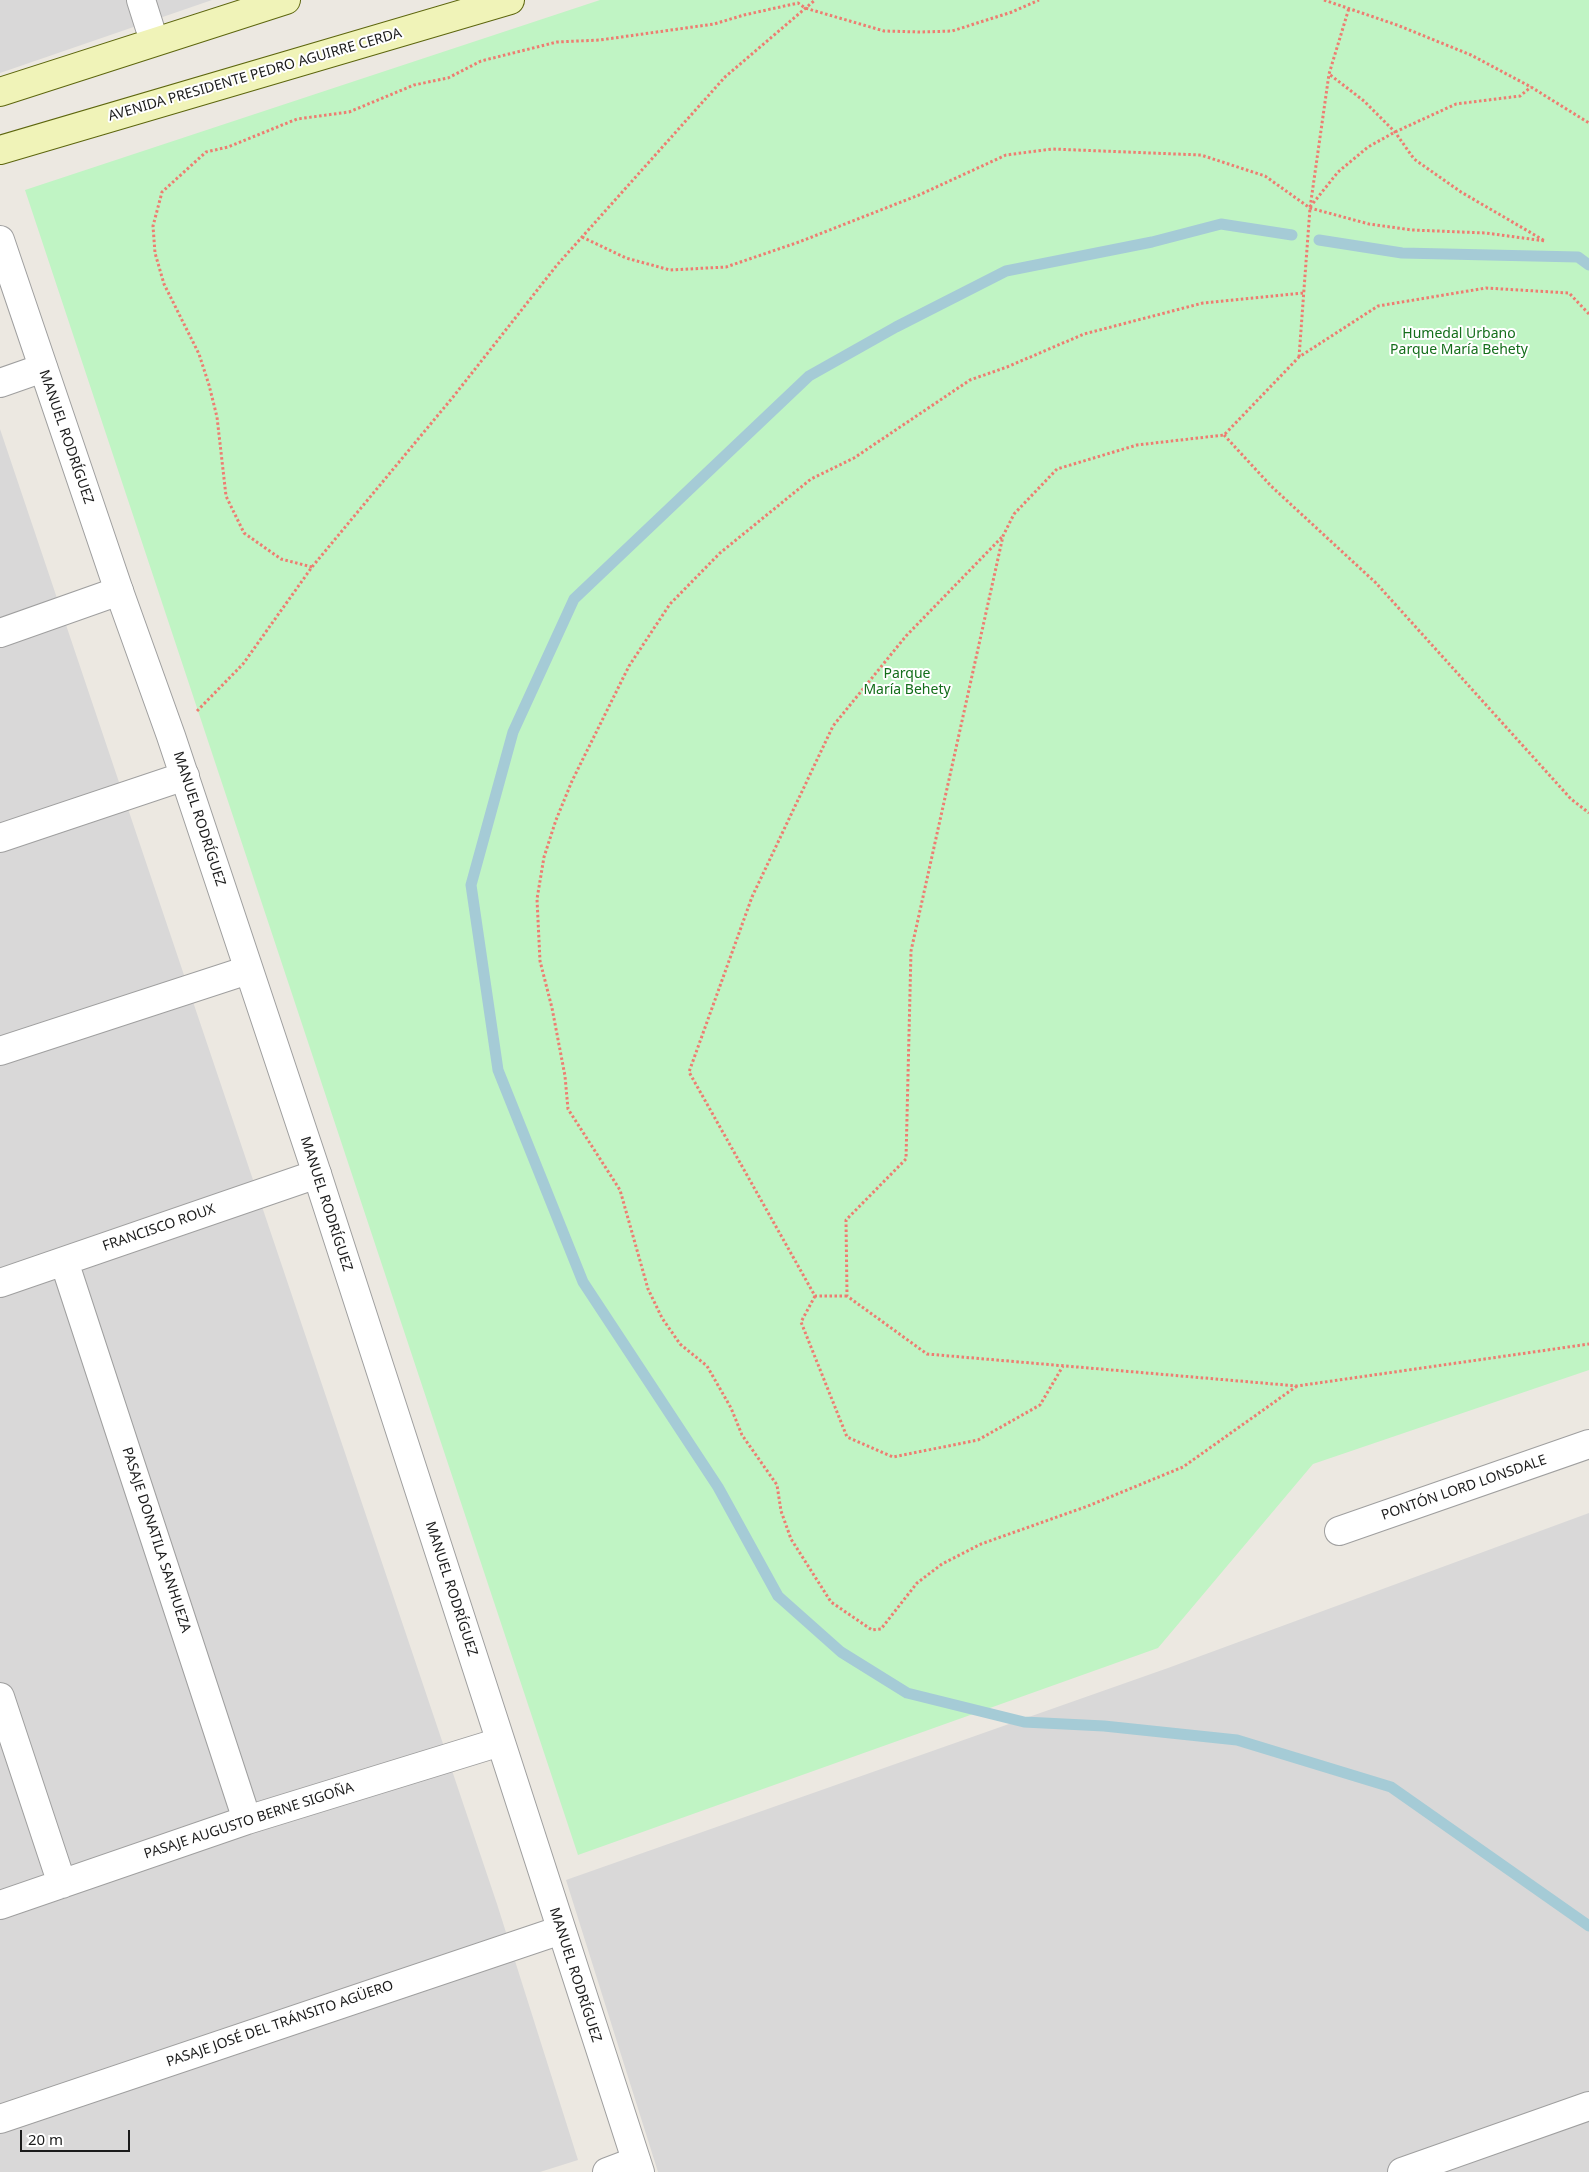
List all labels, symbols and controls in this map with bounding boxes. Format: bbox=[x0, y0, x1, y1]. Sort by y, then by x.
street label: AVENIDA PRESIDENTE PEDRO AGUIRRE CERDA bbox=[106, 25, 404, 125]
park label: Humedal Urbano Parque María Behety bbox=[1390, 326, 1528, 358]
street label: MANUEL RODRÍGUEZ bbox=[35, 368, 97, 506]
park label: Parque María Behety bbox=[863, 666, 951, 699]
street label: MANUEL RODRÍGUEZ bbox=[169, 749, 229, 889]
street label: MANUEL RODRÍGUEZ bbox=[296, 1134, 356, 1274]
street label: FRANCISCO ROUX bbox=[100, 1201, 218, 1255]
street label: PASAJE DONATILA SANHUEZA bbox=[118, 1445, 194, 1635]
street label: PONTÓN LORD LONSDALE bbox=[1379, 1452, 1549, 1524]
street label: MANUEL RODRÍGUEZ bbox=[421, 1519, 481, 1659]
street label: PASAJE AUGUSTO BERNE SIGOÑA bbox=[142, 1779, 356, 1863]
street label: MANUEL RODRÍGUEZ bbox=[545, 1905, 605, 2045]
street label: PASAJE JOSÉ DEL TRÁNSITO AGÜERO bbox=[164, 1977, 396, 2071]
scale bar bbox=[22, 2120, 132, 2152]
text: 20 m bbox=[28, 2129, 63, 2149]

